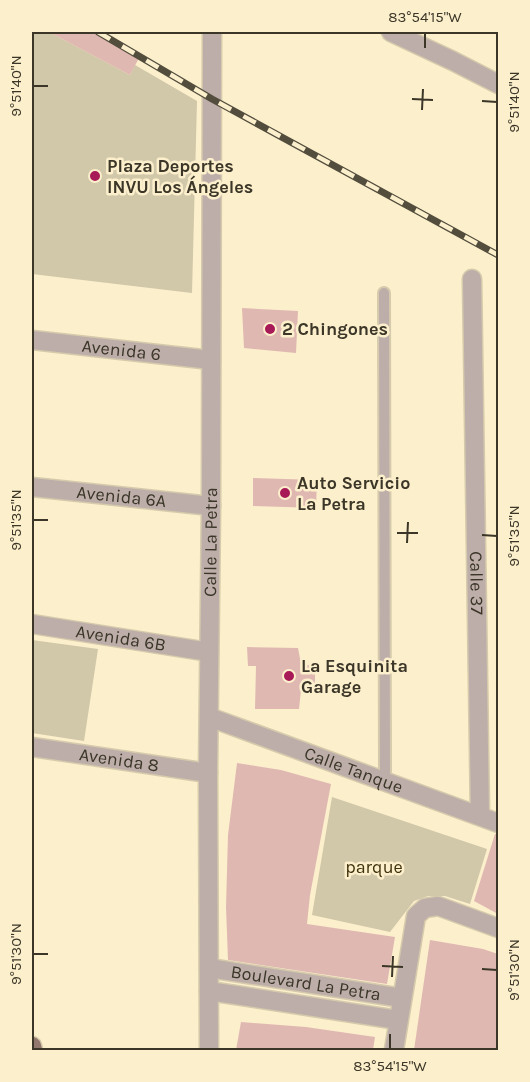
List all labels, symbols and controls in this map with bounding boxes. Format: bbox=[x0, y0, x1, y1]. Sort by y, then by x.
text: 83°54'15"W bbox=[388, 8, 462, 26]
text: 9°51'40"N bbox=[7, 55, 25, 117]
text: 9°51'40"N bbox=[505, 71, 523, 133]
place label: Plaza Deportes INVU Los Ángeles bbox=[107, 155, 253, 198]
marker: Plaza Deportes INVU Los Ángeles bbox=[88, 169, 102, 183]
place label: 2 Chingones bbox=[282, 318, 388, 340]
marker: 2 Chingones bbox=[263, 322, 277, 336]
street label: Avenida 6 bbox=[81, 335, 162, 365]
place label: Auto Servicio La Petra bbox=[297, 472, 410, 515]
street label: Avenida 6A bbox=[76, 481, 167, 512]
marker: Auto Servicio La Petra bbox=[278, 486, 292, 500]
street label: Calle La Petra bbox=[199, 487, 222, 597]
text: 9°51'35"N bbox=[7, 489, 25, 551]
text: 9°51'35"N bbox=[505, 505, 523, 567]
street label: Calle 37 bbox=[465, 551, 488, 616]
street label: Avenida 6B bbox=[74, 620, 167, 656]
place label: La Esquinita Garage bbox=[301, 655, 408, 698]
marker: La Esquinita Garage bbox=[282, 669, 296, 683]
street label: Calle Tanque bbox=[301, 742, 406, 798]
street label: Avenida 8 bbox=[78, 743, 160, 777]
park label: parque bbox=[345, 856, 403, 878]
text: 9°51'30"N bbox=[7, 923, 25, 985]
text: 9°51'30"N bbox=[505, 939, 523, 1001]
street label: Boulevard La Petra bbox=[229, 961, 382, 1006]
text: 83°54'15"W bbox=[353, 1057, 427, 1075]

